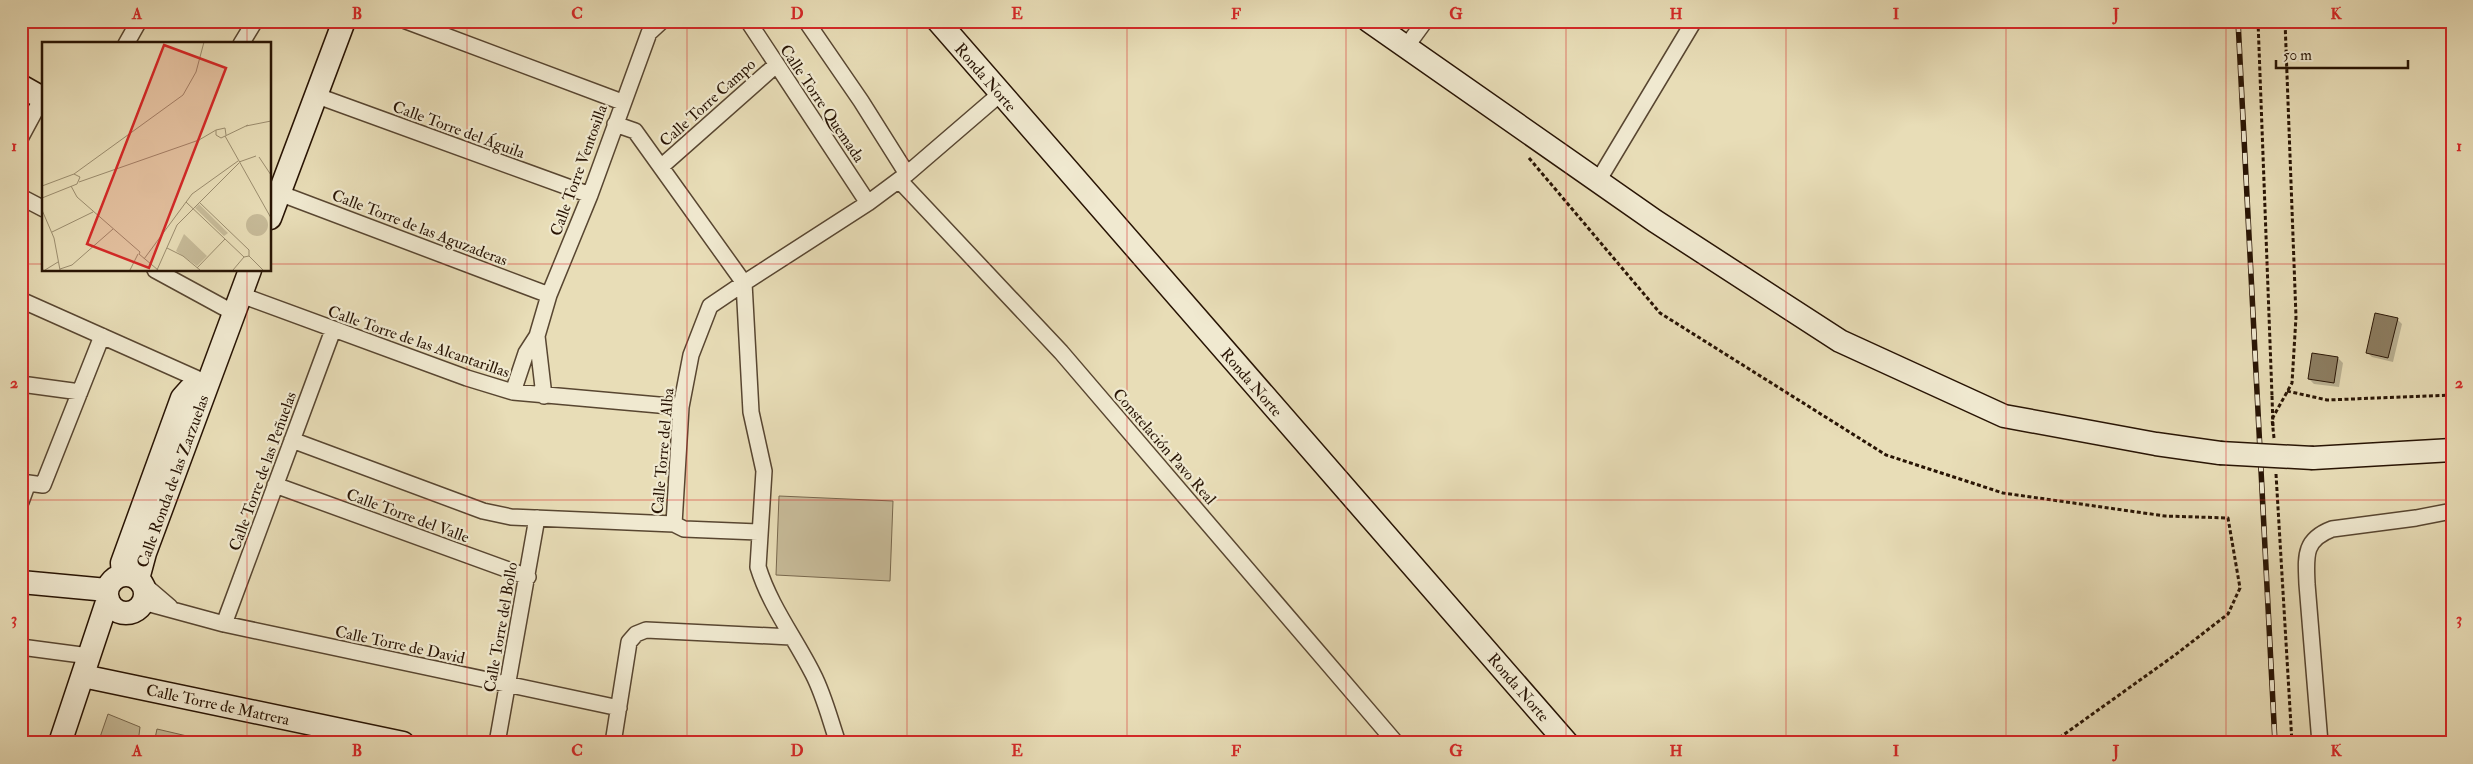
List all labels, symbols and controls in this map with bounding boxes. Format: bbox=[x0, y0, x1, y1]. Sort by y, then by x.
text: A bbox=[131, 4, 143, 24]
text: B bbox=[352, 4, 362, 24]
text: C bbox=[571, 4, 583, 24]
text: D bbox=[790, 4, 804, 24]
text: E bbox=[1011, 4, 1023, 24]
text: F bbox=[1231, 4, 1241, 24]
text: G bbox=[1449, 4, 1463, 24]
text: H bbox=[1669, 4, 1683, 24]
text: I bbox=[1893, 4, 1900, 24]
text: J bbox=[2112, 4, 2120, 25]
text: K bbox=[2330, 4, 2342, 24]
scale bar bbox=[2276, 38, 2408, 70]
street label: Ronda Norte bbox=[950, 39, 1021, 116]
street label: Calle Torre Quemada bbox=[775, 41, 869, 167]
inset map bbox=[42, 42, 271, 271]
text: 50 m bbox=[2283, 46, 2312, 65]
street label: Calle Torre Campo bbox=[656, 54, 761, 152]
street label: Calle Torre del Águila bbox=[390, 96, 528, 163]
street label: Calle Torre Ventosilla bbox=[546, 102, 612, 239]
text: 1 bbox=[11, 136, 17, 156]
text: 1 bbox=[2456, 136, 2462, 156]
street label: Calle Torre de las Aguzaderas bbox=[329, 185, 510, 271]
street label: Calle Torre de las Alcantarillas bbox=[325, 301, 512, 382]
street label: Ronda Norte bbox=[1216, 344, 1287, 421]
text: 2 bbox=[10, 373, 18, 393]
text: 2 bbox=[2455, 373, 2463, 393]
street label: Constelación Pavo Real bbox=[1108, 384, 1220, 509]
street label: Calle Torre del Alba bbox=[648, 387, 679, 515]
street label: Calle Torre de las Peñuelas bbox=[225, 389, 301, 554]
street label: Calle Ronda de las Zarzuelas bbox=[132, 392, 214, 570]
street label: Calle Torre del Valle bbox=[343, 484, 472, 548]
street label: Calle Torre del Bollo bbox=[480, 560, 522, 694]
text: 3 bbox=[11, 609, 17, 629]
text: 3 bbox=[2456, 609, 2462, 629]
street label: Calle Torre de David bbox=[333, 621, 467, 669]
street label: Ronda Norte bbox=[1483, 649, 1554, 726]
street label: Calle Torre de Matrera bbox=[144, 680, 292, 730]
text: A bbox=[131, 741, 143, 761]
text: B bbox=[352, 741, 362, 761]
text: C bbox=[571, 741, 583, 761]
text: D bbox=[790, 741, 804, 761]
text: E bbox=[1011, 741, 1023, 761]
text: F bbox=[1231, 741, 1241, 761]
text: G bbox=[1449, 741, 1463, 761]
text: H bbox=[1669, 741, 1683, 761]
text: I bbox=[1893, 741, 1900, 761]
text: J bbox=[2112, 741, 2120, 762]
text: K bbox=[2330, 741, 2342, 761]

